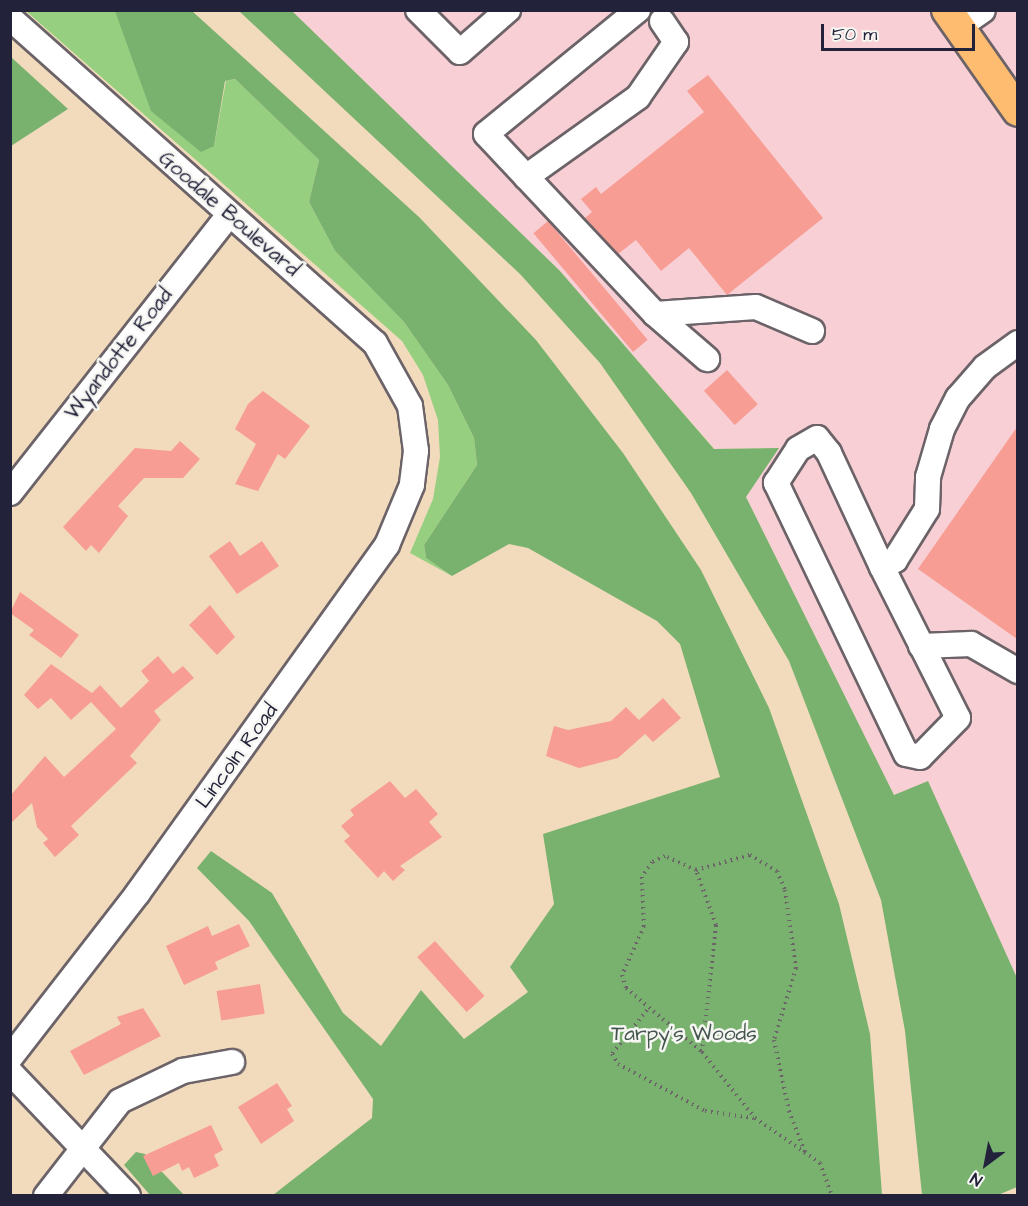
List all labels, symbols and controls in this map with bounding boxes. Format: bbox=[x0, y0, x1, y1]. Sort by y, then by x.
scale bar bbox=[824, 12, 978, 50]
text: 50 m bbox=[832, 22, 877, 47]
street label: Goodale Boulevard bbox=[153, 146, 305, 282]
street label: Wyandotte Road bbox=[60, 283, 178, 425]
street label: Lincoln Road bbox=[190, 699, 284, 813]
park label: Tarpy's Woods bbox=[611, 1021, 757, 1047]
north arrow bbox=[956, 1134, 1016, 1194]
text: N bbox=[966, 1167, 987, 1191]

